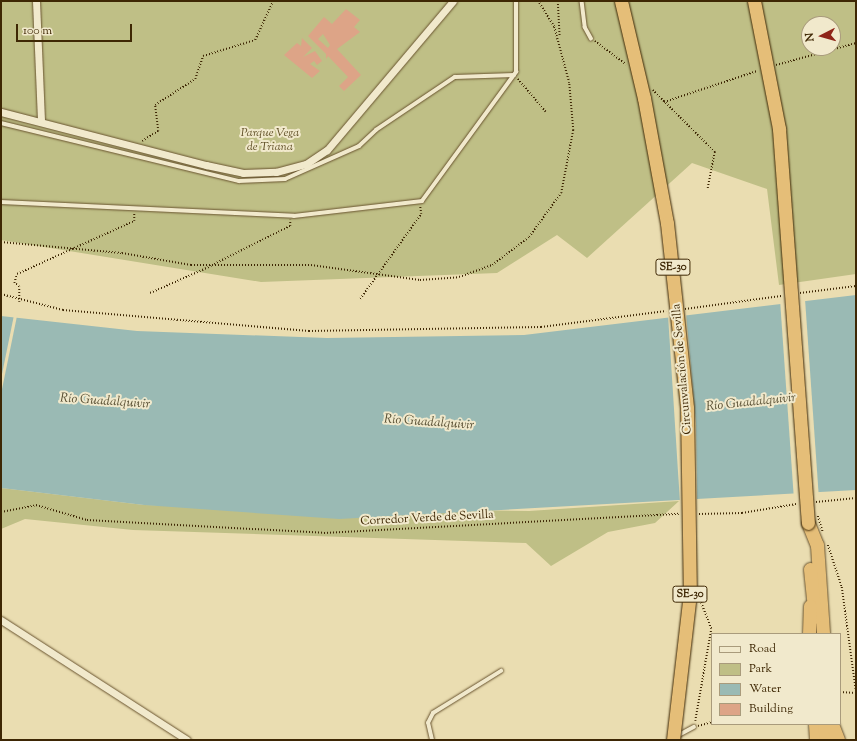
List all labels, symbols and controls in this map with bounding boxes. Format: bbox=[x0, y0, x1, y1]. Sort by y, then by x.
scale bar bbox=[18, 16, 134, 42]
north arrow bbox=[801, 16, 841, 56]
text: 100 m bbox=[23, 22, 52, 40]
text: N bbox=[802, 32, 818, 42]
park label: Parque Vega de Triana bbox=[241, 127, 299, 155]
road number: SE-30 bbox=[655, 258, 691, 276]
street label: Circunvalación de Sevilla bbox=[670, 303, 696, 435]
water label: Río Guadalquivir bbox=[59, 391, 151, 413]
water label: Río Guadalquivir bbox=[705, 391, 797, 415]
water label: Río Guadalquivir bbox=[383, 412, 475, 434]
street label: Corredor Verde de Sevilla bbox=[360, 508, 494, 530]
road number: SE-30 bbox=[672, 585, 708, 603]
legend bbox=[711, 633, 841, 725]
text: Road bbox=[749, 640, 776, 658]
text: Park bbox=[749, 660, 772, 678]
text: Water bbox=[749, 680, 781, 698]
text: Building bbox=[749, 700, 793, 718]

